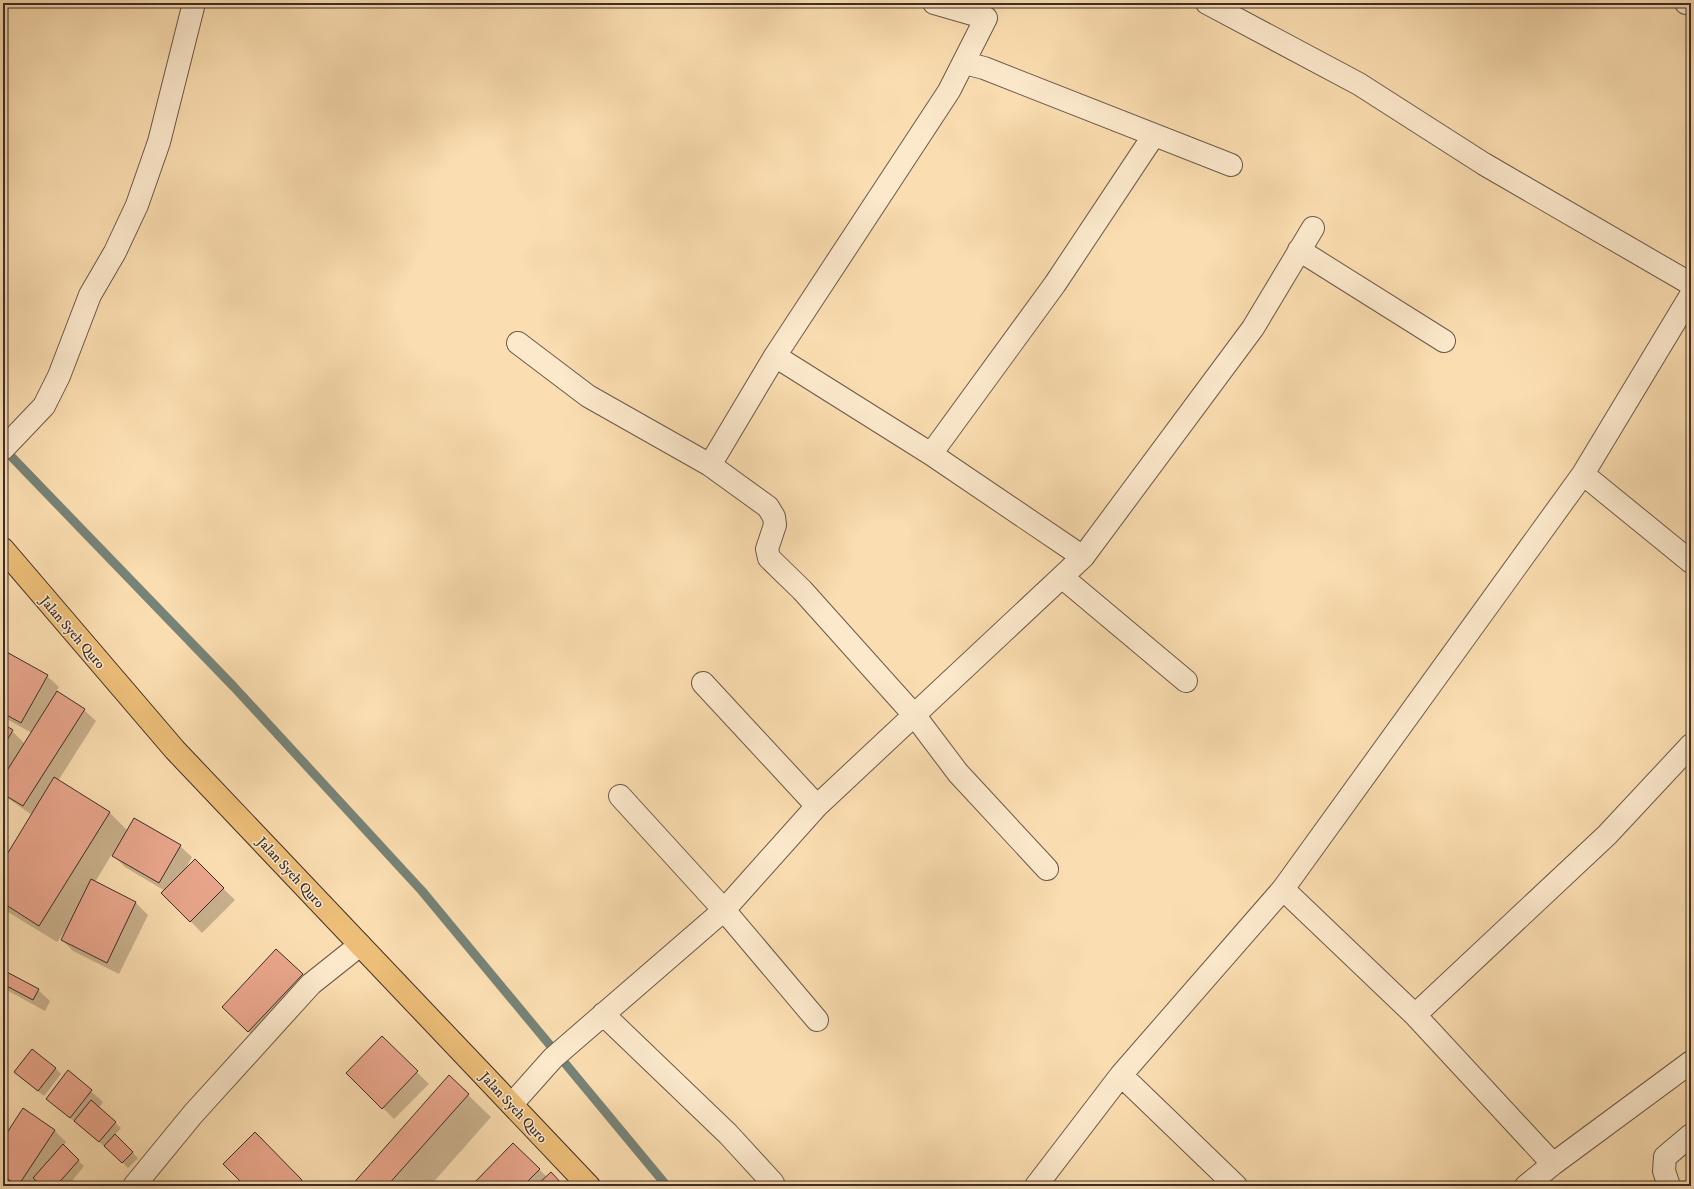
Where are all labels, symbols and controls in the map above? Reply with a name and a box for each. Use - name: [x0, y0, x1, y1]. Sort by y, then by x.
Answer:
- street label: Jalan Syeh Quro: [34, 591, 109, 673]
- street label: Jalan Syeh Quro: [251, 832, 328, 912]
- street label: Jalan Syeh Quro: [474, 1067, 551, 1147]

